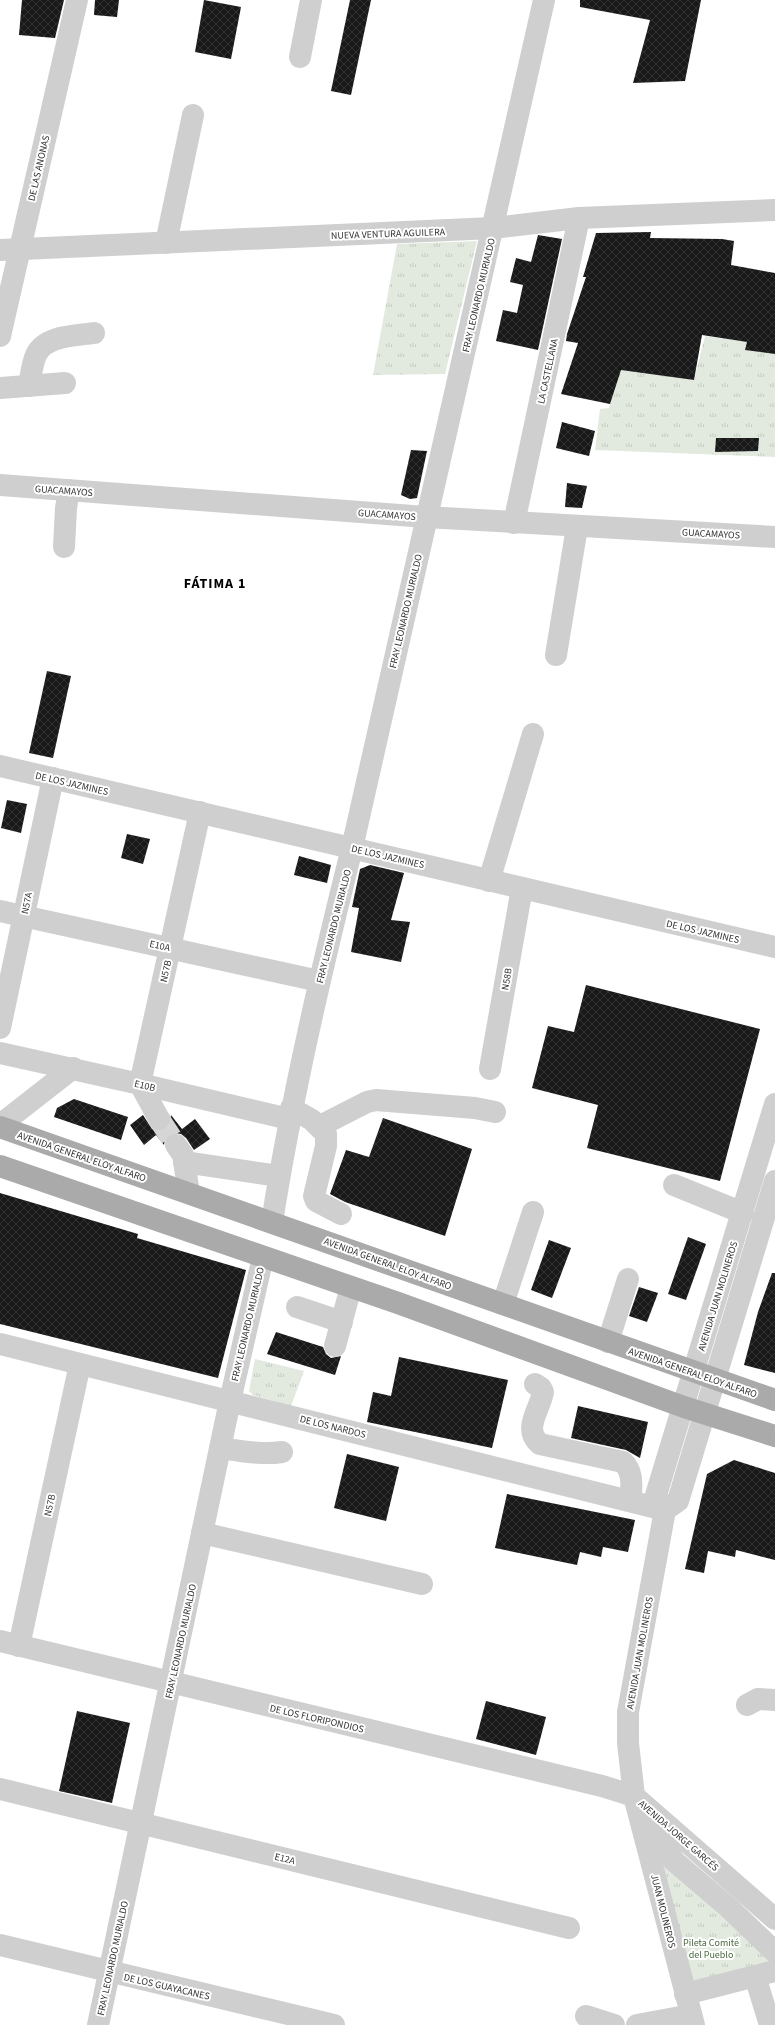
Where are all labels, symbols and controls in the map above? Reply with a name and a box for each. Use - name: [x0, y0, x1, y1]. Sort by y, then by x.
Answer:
- street label: DE LAS ANONAS: [25, 134, 53, 202]
- street label: NUEVA VENTURA AGUILERA: [331, 225, 446, 243]
- street label: FRAY LEONARDO MURIALDO: [459, 236, 499, 354]
- street label: LA CASTELLANA: [534, 337, 562, 405]
- street label: GUACAMAYOS: [34, 482, 93, 500]
- street label: GUACAMAYOS: [357, 506, 416, 524]
- street label: GUACAMAYOS: [682, 525, 740, 543]
- street label: FRAY LEONARDO MURIALDO: [386, 552, 426, 670]
- district label: FÁTIMA 1: [184, 574, 246, 594]
- street label: DE LOS JAZMINES: [34, 769, 110, 799]
- street label: DE LOS JAZMINES: [350, 842, 426, 872]
- street label: FRAY LEONARDO MURIALDO: [313, 867, 355, 985]
- street label: N57A: [18, 891, 36, 915]
- street label: DE LOS JAZMINES: [665, 917, 741, 947]
- street label: E10A: [148, 937, 172, 955]
- street label: N57B: [157, 959, 175, 984]
- street label: N58B: [498, 967, 516, 991]
- street label: E10B: [133, 1077, 157, 1095]
- street label: AVENIDA GENERAL ELOY ALFARO: [16, 1128, 148, 1186]
- street label: AVENIDA GENERAL ELOY ALFARO: [322, 1234, 454, 1294]
- street label: AVENIDA JUAN MOLINEROS: [695, 1240, 741, 1353]
- street label: FRAY LEONARDO MURIALDO: [228, 1265, 268, 1383]
- street label: AVENIDA GENERAL ELOY ALFARO: [627, 1344, 759, 1402]
- street label: DE LOS NARDOS: [298, 1412, 367, 1442]
- street label: N57B: [41, 1493, 59, 1518]
- street label: FRAY LEONARDO MURIALDO: [162, 1582, 200, 1700]
- street label: AVENIDA JUAN MOLINEROS: [623, 1596, 657, 1711]
- street label: DE LOS FLORIPONDIOS: [268, 1701, 365, 1737]
- street label: AVENIDA JORGE GARCÉS: [635, 1797, 722, 1875]
- street label: E12A: [273, 1850, 297, 1868]
- street label: JUAN MOLINEROS: [647, 1873, 679, 1950]
- street label: FRAY LEONARDO MURIALDO: [94, 1899, 132, 2017]
- park label: Pileta Comité del Pueblo: [683, 1936, 739, 1962]
- street label: DE LOS GUAYACANES: [122, 1970, 211, 2004]

